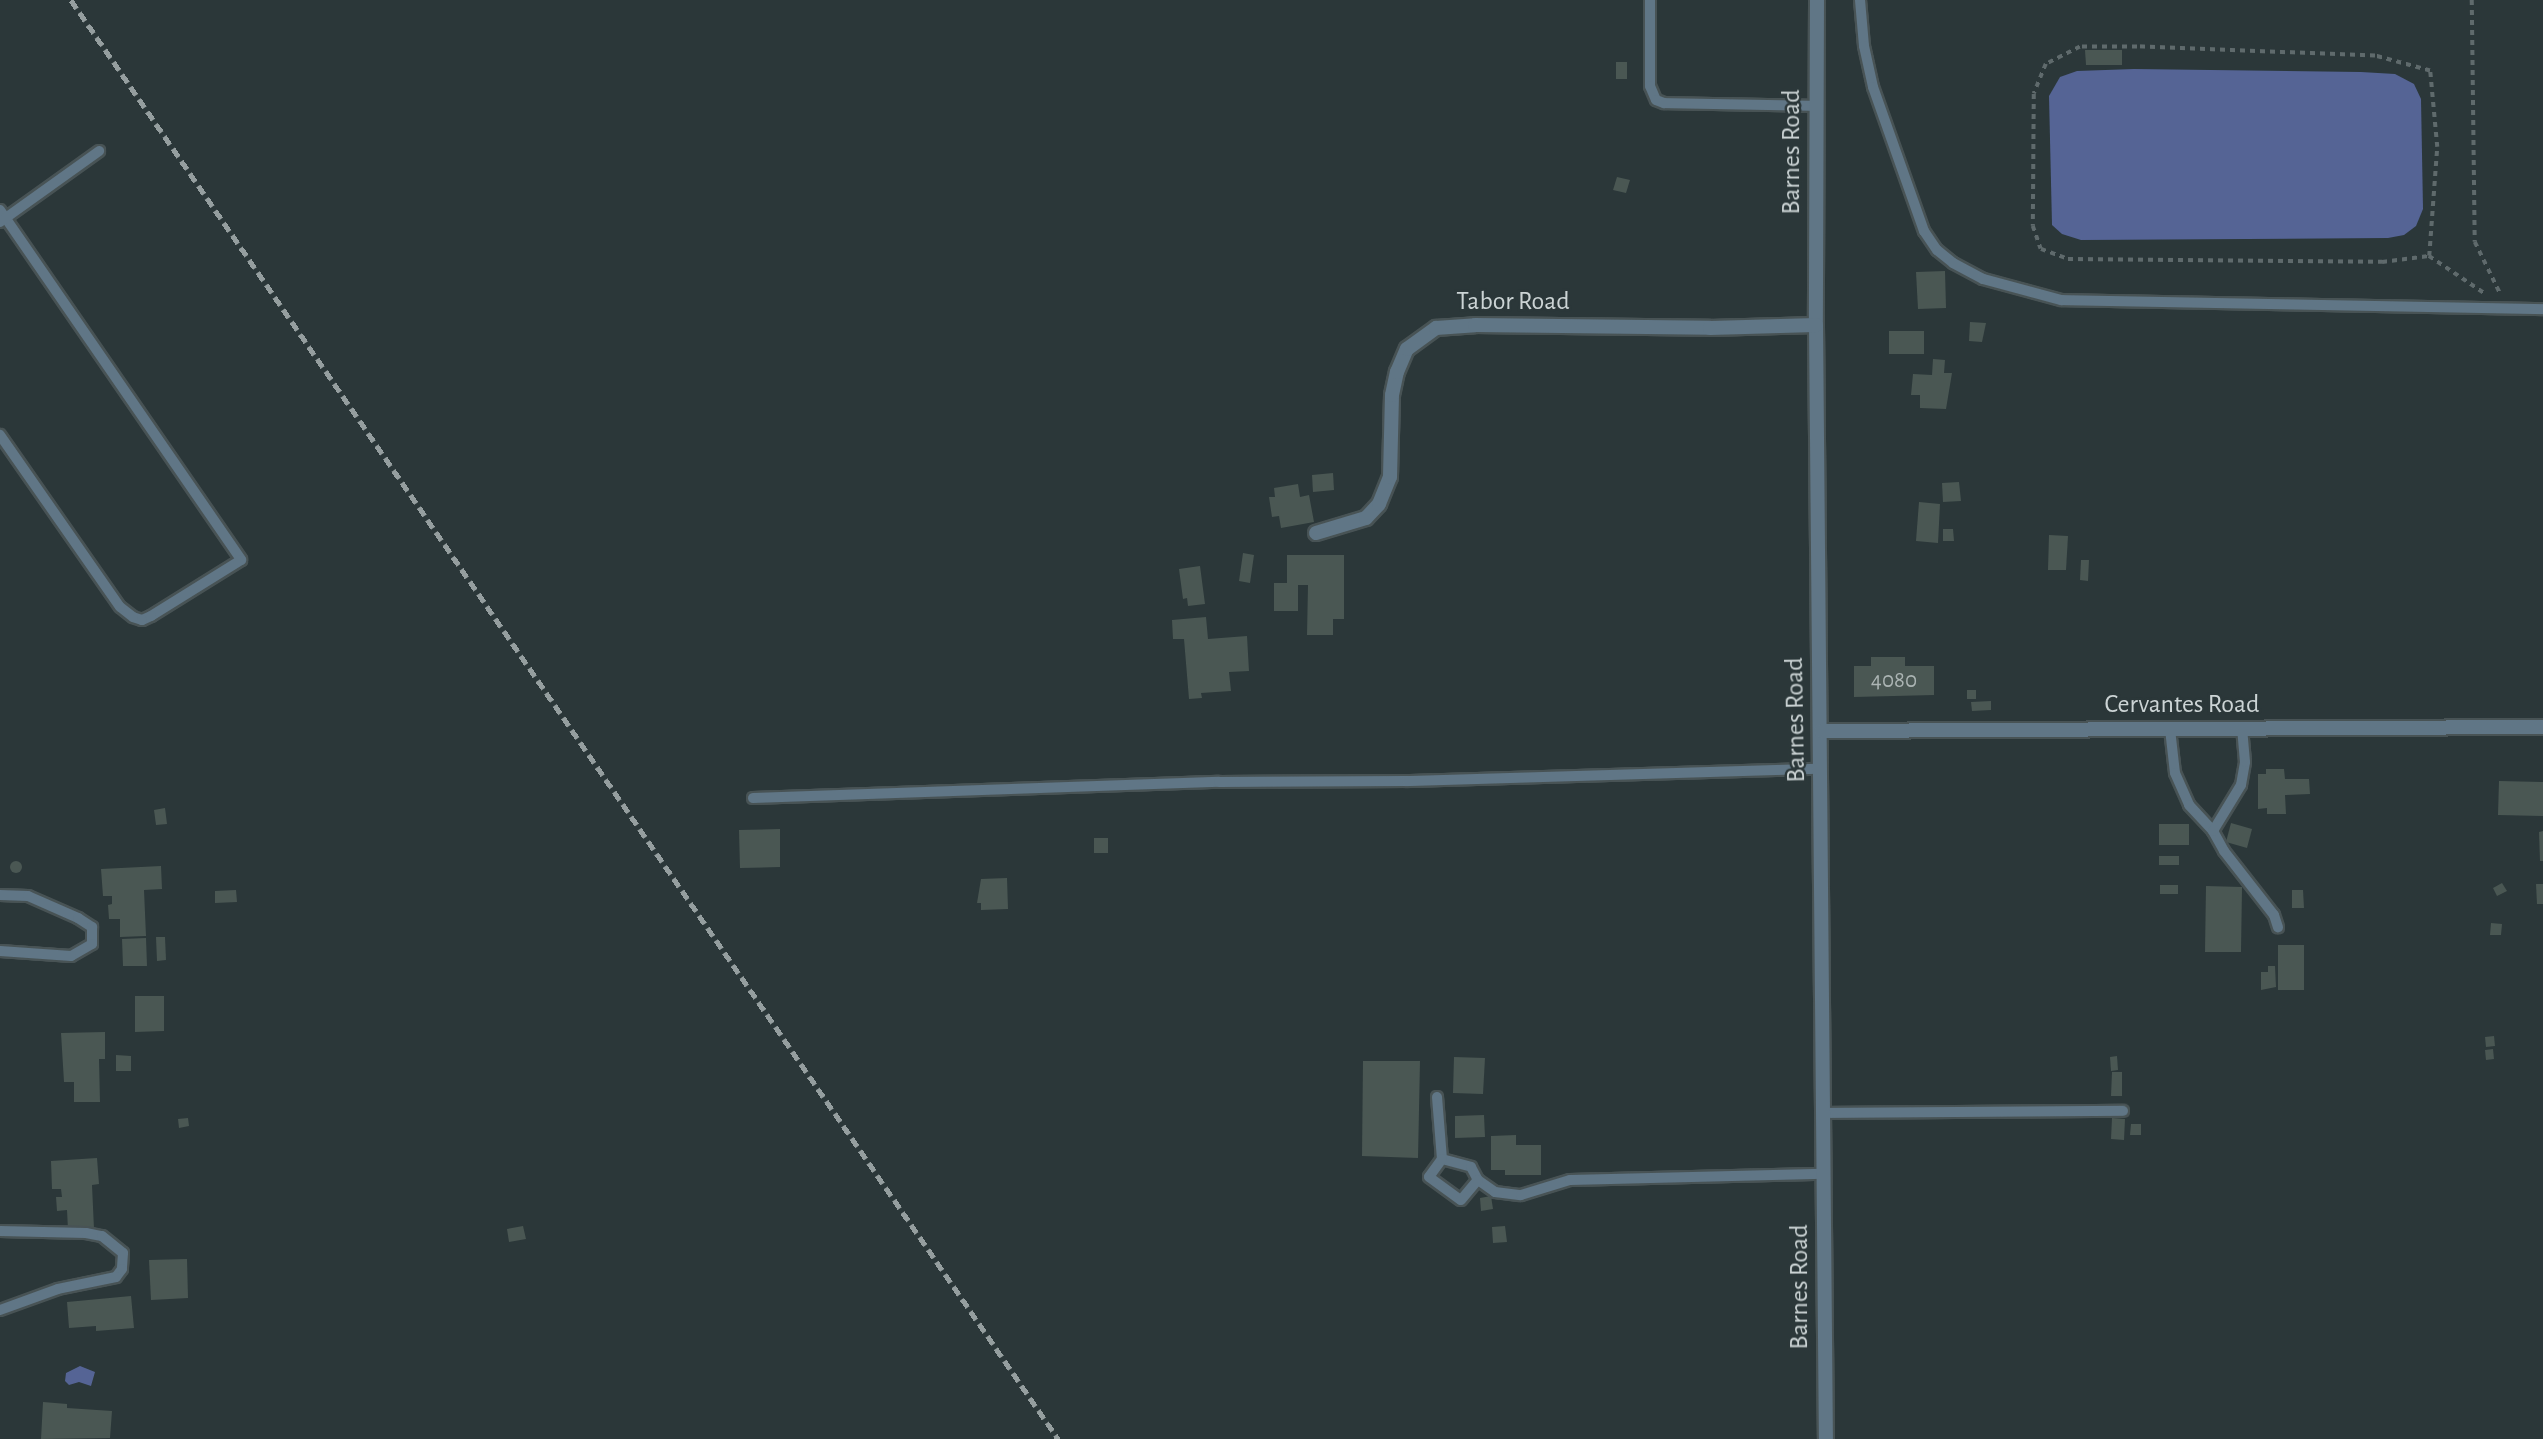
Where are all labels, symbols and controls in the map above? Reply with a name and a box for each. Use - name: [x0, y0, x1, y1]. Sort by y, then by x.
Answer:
- street label: Barnes Road: [1776, 89, 1808, 215]
- street label: Tabor Road: [1456, 286, 1570, 318]
- street label: Barnes Road: [1779, 657, 1813, 783]
- house number: 4080: [1871, 667, 1917, 695]
- street label: Cervantes Road: [2105, 689, 2259, 721]
- street label: Barnes Road: [1784, 1224, 1816, 1350]

